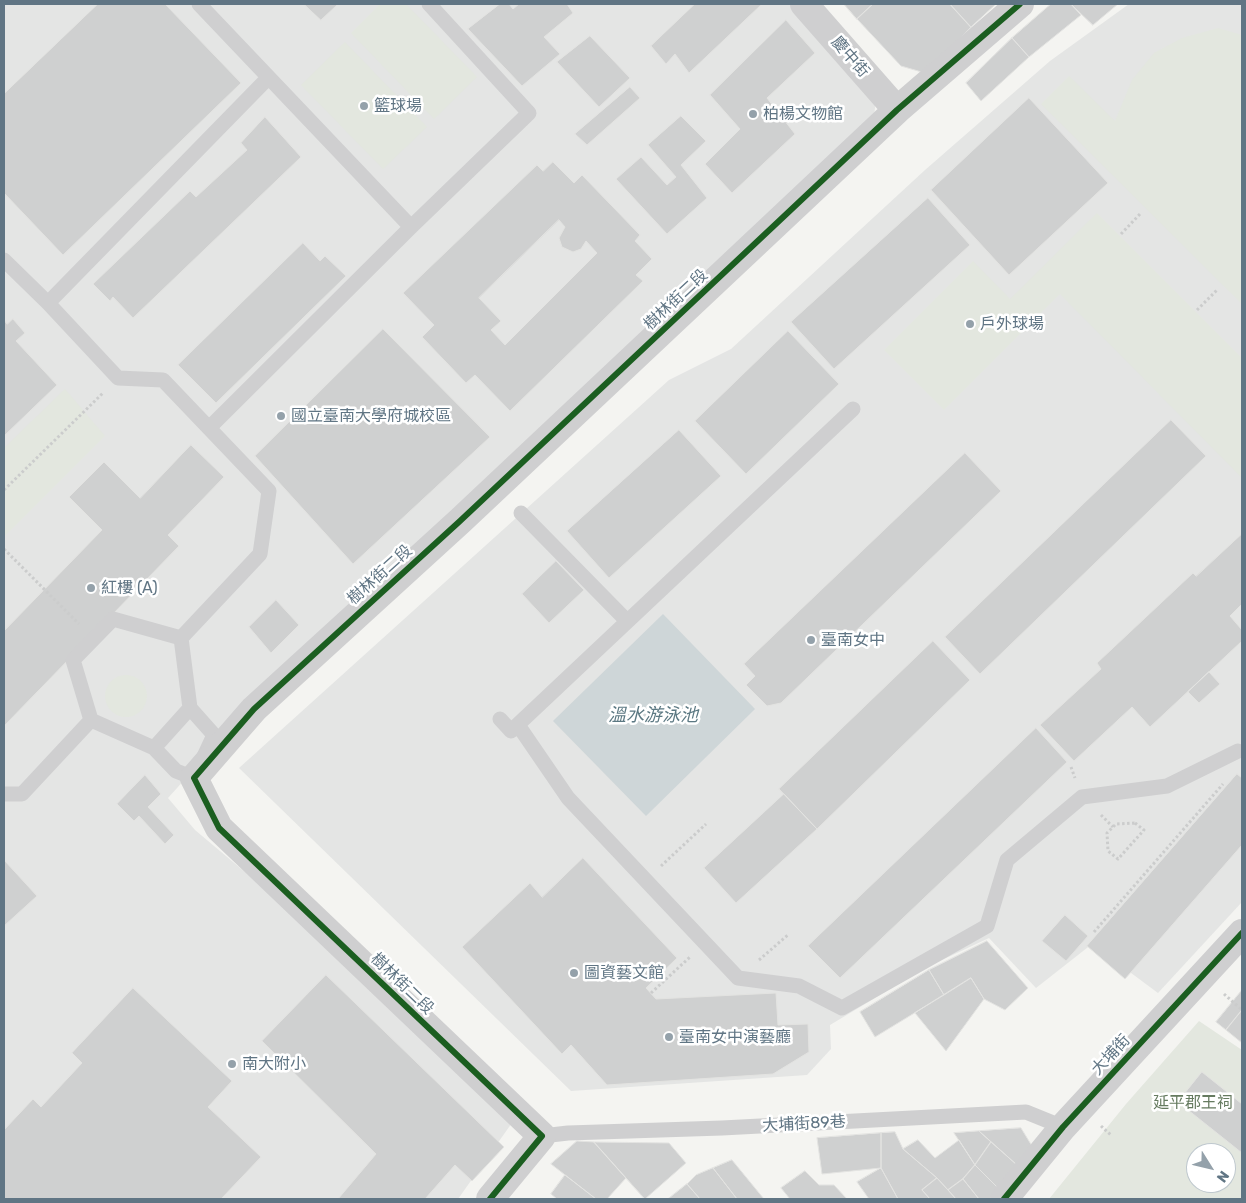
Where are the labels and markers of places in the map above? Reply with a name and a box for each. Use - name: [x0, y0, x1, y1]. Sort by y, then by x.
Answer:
- place label: 籃球場: [374, 96, 422, 116]
- marker: 籃球場: [358, 100, 370, 112]
- place label: 柏楊文物館: [763, 104, 843, 124]
- marker: 柏楊文物館: [747, 108, 759, 120]
- place label: 戶外球場: [980, 314, 1044, 334]
- marker: 戶外球場: [964, 318, 976, 330]
- place label: 國立臺南大學府城校區: [291, 406, 451, 426]
- marker: 國立臺南大學府城校區: [275, 410, 287, 422]
- place label: 紅樓 (A): [101, 578, 158, 598]
- marker: 紅樓 (A): [85, 582, 97, 594]
- place label: 臺南女中: [821, 630, 885, 650]
- marker: 臺南女中: [805, 634, 817, 646]
- place label: 圖資藝文館: [584, 963, 664, 983]
- marker: 圖資藝文館: [568, 967, 580, 979]
- place label: 臺南女中演藝廳: [679, 1027, 791, 1047]
- marker: 臺南女中演藝廳: [663, 1031, 675, 1043]
- place label: 南大附小: [242, 1054, 306, 1074]
- marker: 南大附小: [226, 1058, 238, 1070]

